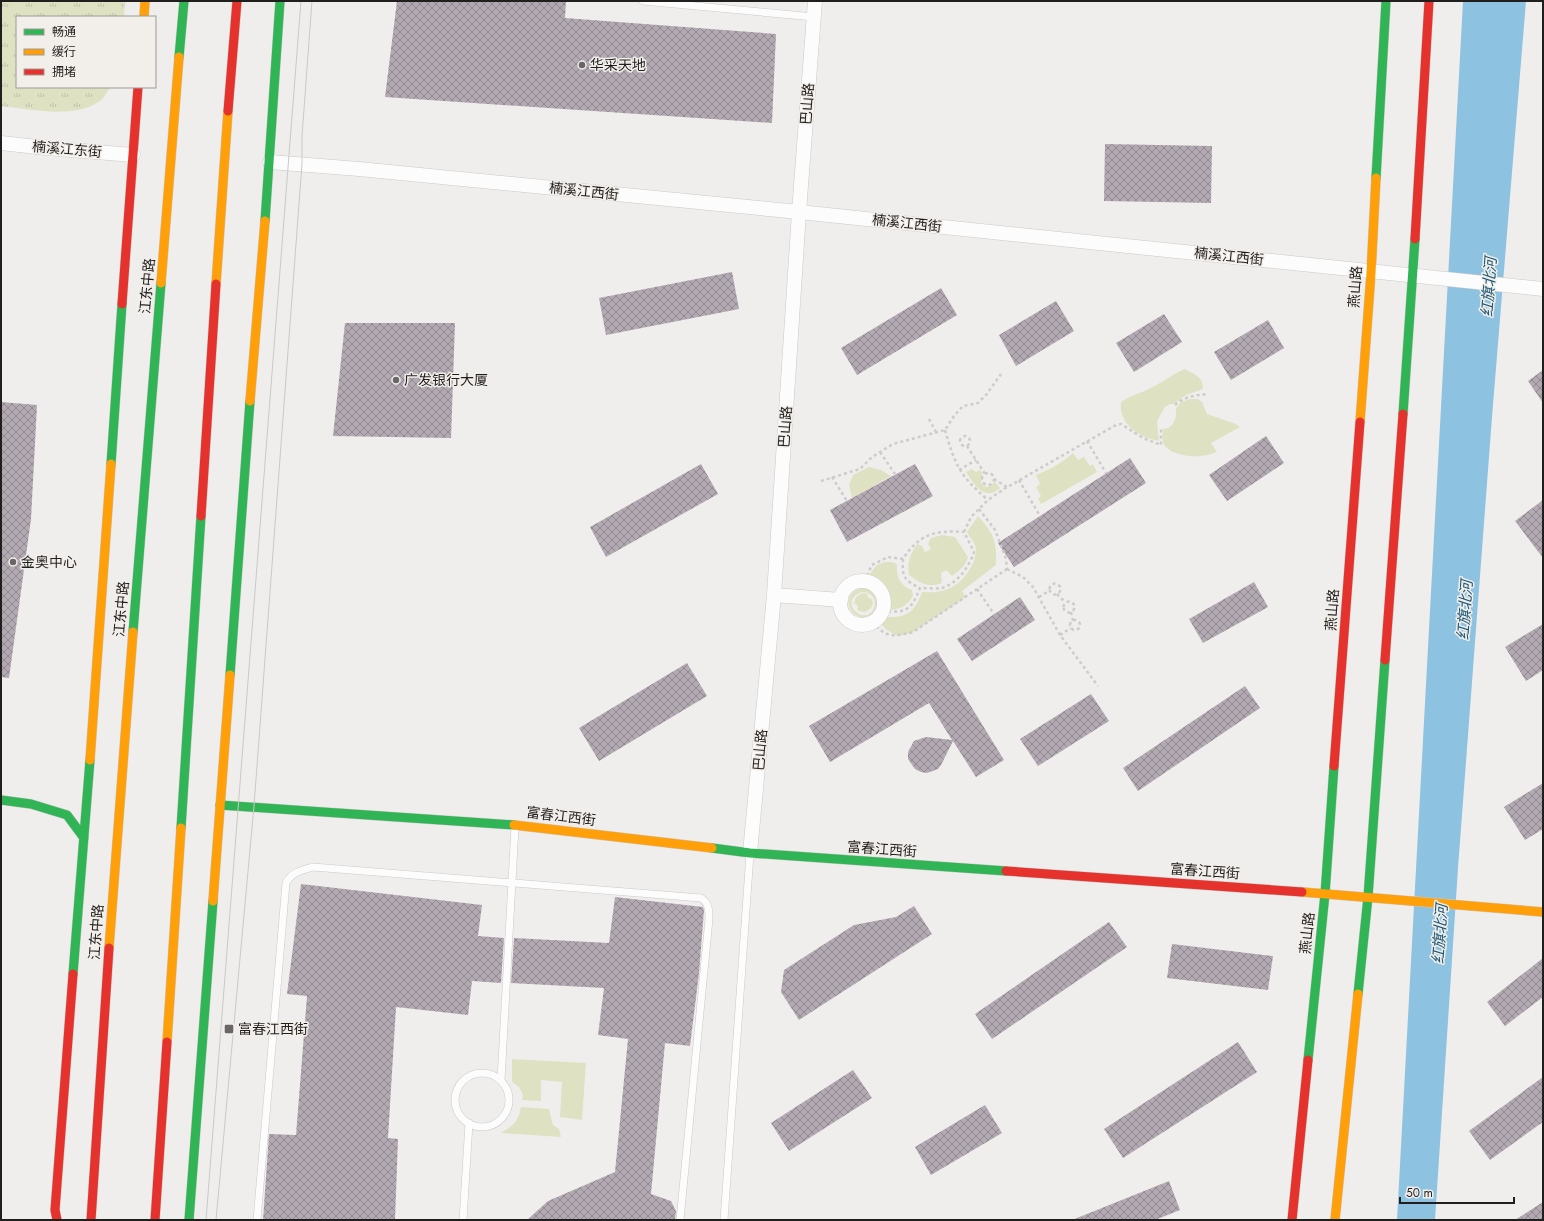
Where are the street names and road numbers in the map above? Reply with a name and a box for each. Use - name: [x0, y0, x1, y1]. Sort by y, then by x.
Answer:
- street label: 巴山路: [796, 82, 818, 126]
- street label: 楠溪江东街: [31, 136, 103, 162]
- street label: 楠溪江西街: [548, 177, 620, 205]
- street label: 楠溪江西街: [871, 209, 943, 237]
- street label: 楠溪江西街: [1193, 242, 1265, 270]
- street label: 江东中路: [135, 257, 159, 315]
- street label: 燕山路: [1344, 265, 1366, 309]
- street label: 巴山路: [774, 405, 796, 449]
- street label: 江东中路: [109, 580, 133, 638]
- street label: 燕山路: [1321, 588, 1343, 632]
- street label: 巴山路: [748, 728, 772, 772]
- street label: 富春江西街: [525, 802, 597, 830]
- street label: 富春江西街: [846, 837, 918, 861]
- street label: 富春江西街: [1169, 859, 1241, 883]
- street label: 江东中路: [84, 903, 108, 961]
- street label: 燕山路: [1295, 911, 1319, 955]

